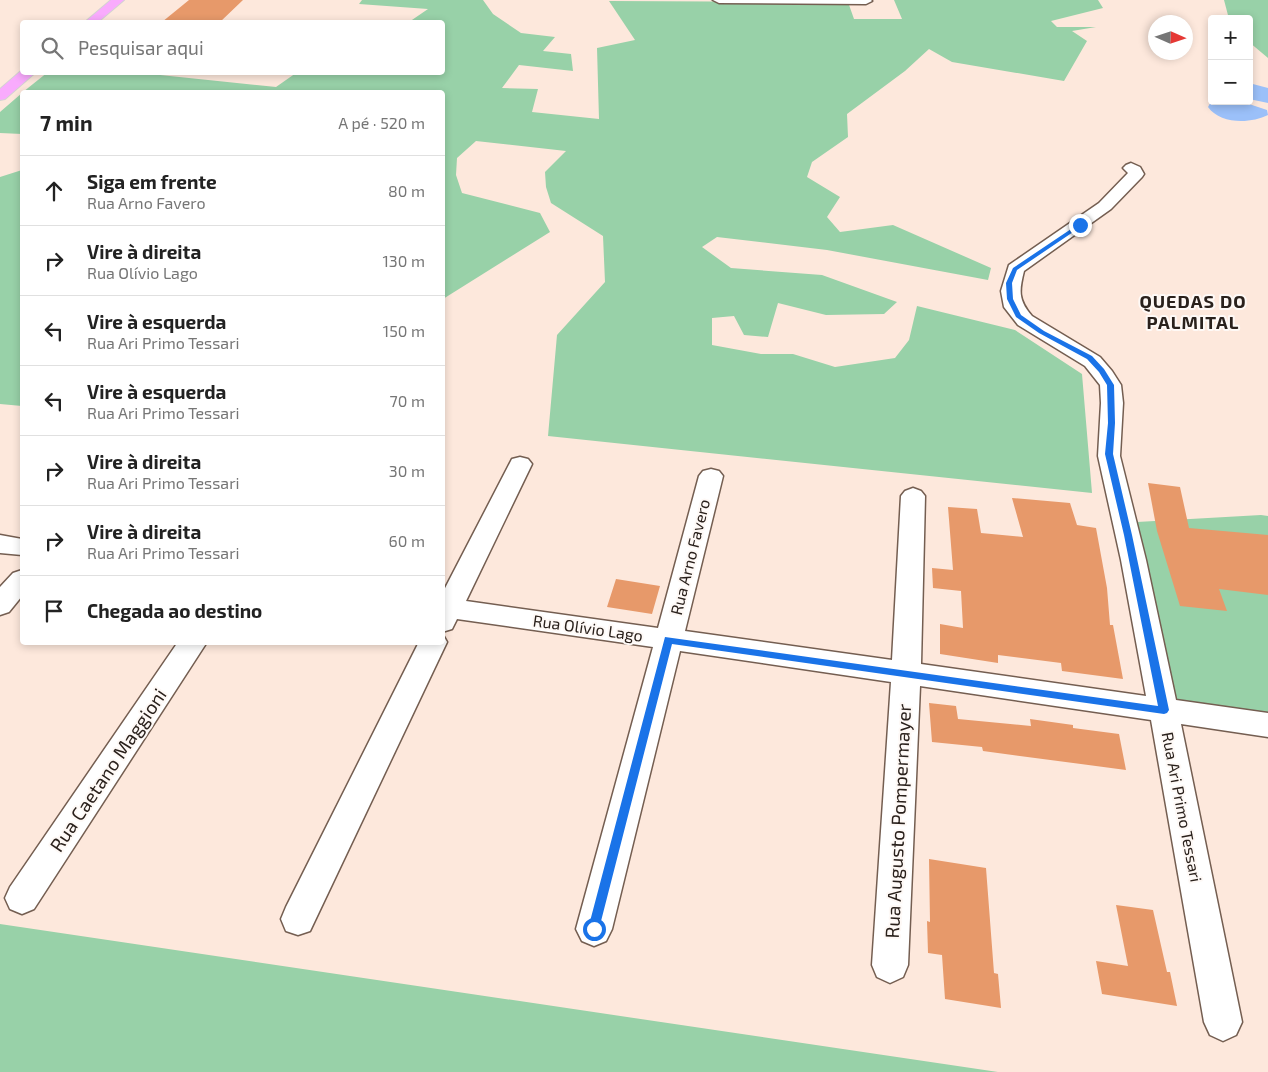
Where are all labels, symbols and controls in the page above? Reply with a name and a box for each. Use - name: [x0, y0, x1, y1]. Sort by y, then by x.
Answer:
- north arrow: [1148, 15, 1193, 60]
- map controls: [1208, 15, 1253, 105]
- button: +: [1208, 15, 1253, 60]
- search box: [20, 20, 445, 75]
- icon: search: [38, 34, 66, 62]
- text: Pesquisar aqui: [78, 36, 204, 59]
- button: −: [1208, 60, 1253, 105]
- text: 7 min: [40, 110, 93, 135]
- text: A pé · 520 m: [338, 113, 425, 132]
- text: Siga em frente: [87, 170, 217, 193]
- icon: ahead: [40, 177, 68, 205]
- text: 80 m: [388, 181, 425, 200]
- text: Rua Arno Favero: [87, 193, 206, 212]
- route end: [1069, 214, 1092, 237]
- text: Vire à direita: [87, 240, 201, 263]
- icon: right: [40, 247, 68, 275]
- text: 130 m: [383, 251, 425, 270]
- text: Rua Olívio Lago: [87, 263, 198, 282]
- district label: QUEDAS DO PALMITAL: [1139, 290, 1247, 333]
- text: Vire à esquerda: [87, 310, 226, 333]
- icon: left: [40, 317, 68, 345]
- text: 150 m: [383, 321, 425, 340]
- text: Rua Ari Primo Tessari: [87, 333, 240, 352]
- text: Vire à esquerda: [87, 380, 226, 403]
- icon: left: [40, 387, 68, 415]
- text: 70 m: [390, 391, 425, 410]
- text: Rua Ari Primo Tessari: [87, 403, 240, 422]
- text: Vire à direita: [87, 450, 201, 473]
- icon: right: [40, 457, 68, 485]
- text: 30 m: [389, 461, 425, 480]
- text: Rua Ari Primo Tessari: [87, 473, 240, 492]
- street label: Rua Arno Favero: [666, 497, 713, 617]
- text: Vire à direita: [87, 520, 201, 543]
- icon: right: [40, 527, 68, 555]
- text: 60 m: [389, 531, 425, 550]
- text: Rua Ari Primo Tessari: [87, 543, 240, 562]
- icon: arrive: [40, 597, 68, 625]
- text: Chegada ao destino: [87, 599, 262, 622]
- street label: Rua Olívio Lago: [532, 610, 644, 645]
- street label: Rua Caetano Maggioni: [44, 684, 171, 856]
- street label: Rua Augusto Pompermayer: [880, 703, 915, 939]
- street label: Rua Ari Primo Tessari: [1159, 730, 1206, 884]
- route start: [583, 918, 606, 941]

